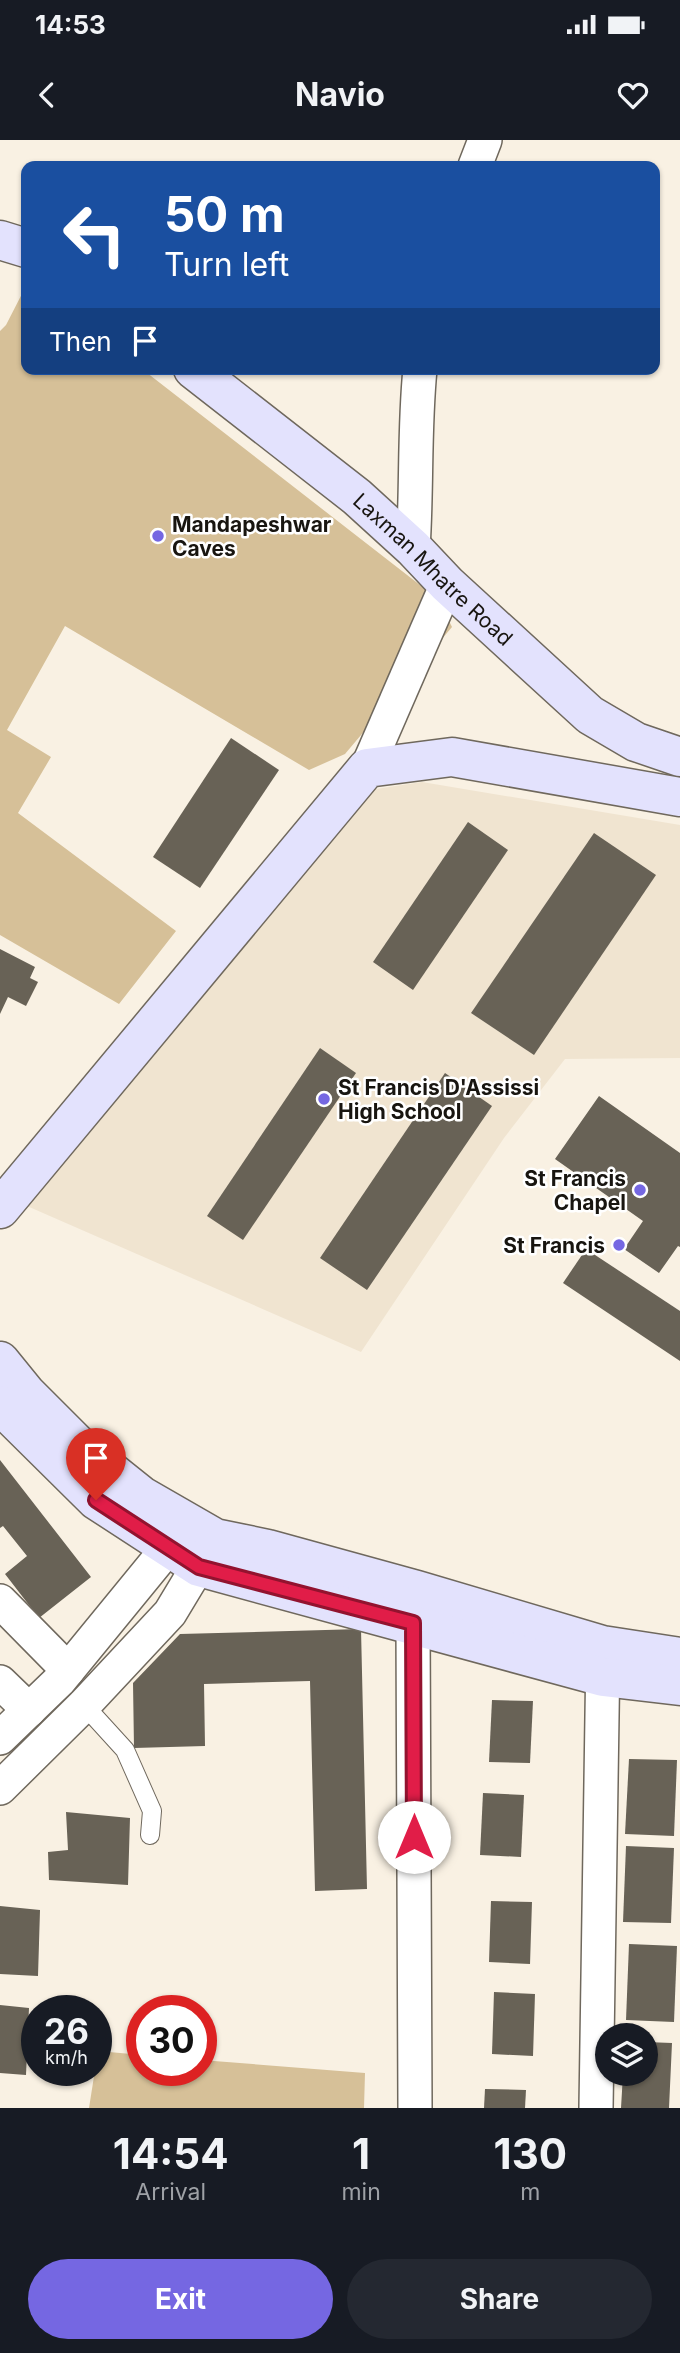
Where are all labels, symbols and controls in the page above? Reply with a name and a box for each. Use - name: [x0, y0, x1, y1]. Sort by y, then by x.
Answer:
- text: 14:53: [35, 9, 106, 40]
- text: Navio: [295, 75, 385, 114]
- icon: back: [28, 76, 66, 114]
- icon: heart: [614, 76, 652, 114]
- text: 50 m: [164, 185, 285, 244]
- icon: left: [49, 189, 140, 280]
- text: Turn left: [164, 245, 289, 284]
- icon: arrive: [126, 322, 164, 360]
- text: Then: [49, 326, 112, 357]
- street label: Laxman Mhatre Road: [349, 488, 518, 650]
- place label: Mandapeshwar Caves: [172, 512, 332, 561]
- marker: Mandapeshwar Caves: [150, 528, 166, 544]
- place label: St Francis D'Assissi High School: [338, 1075, 539, 1124]
- marker: St Francis D'Assissi High School: [316, 1091, 332, 1107]
- place label: St Francis Chapel: [524, 1166, 626, 1215]
- marker: St Francis Chapel: [632, 1182, 648, 1198]
- place label: St Francis: [503, 1233, 605, 1258]
- marker: St Francis: [611, 1237, 627, 1253]
- pin: [66, 1428, 126, 1500]
- icon: arrive: [77, 1439, 115, 1477]
- position arrow: [377, 1800, 451, 1874]
- speed limit sign: 30: [126, 1995, 217, 2086]
- text: 26: [44, 2010, 89, 2052]
- map controls: [595, 2023, 658, 2086]
- button: layers: [595, 2023, 658, 2086]
- text: km/h: [45, 2047, 88, 2068]
- text: 14:54: [113, 2128, 229, 2179]
- text: 1: [352, 2128, 370, 2179]
- text: 130: [494, 2128, 567, 2179]
- text: Arrival: [135, 2178, 206, 2206]
- text: min: [341, 2178, 381, 2206]
- text: m: [520, 2178, 540, 2206]
- button: Exit: [28, 2259, 333, 2339]
- button: Share: [347, 2259, 652, 2339]

